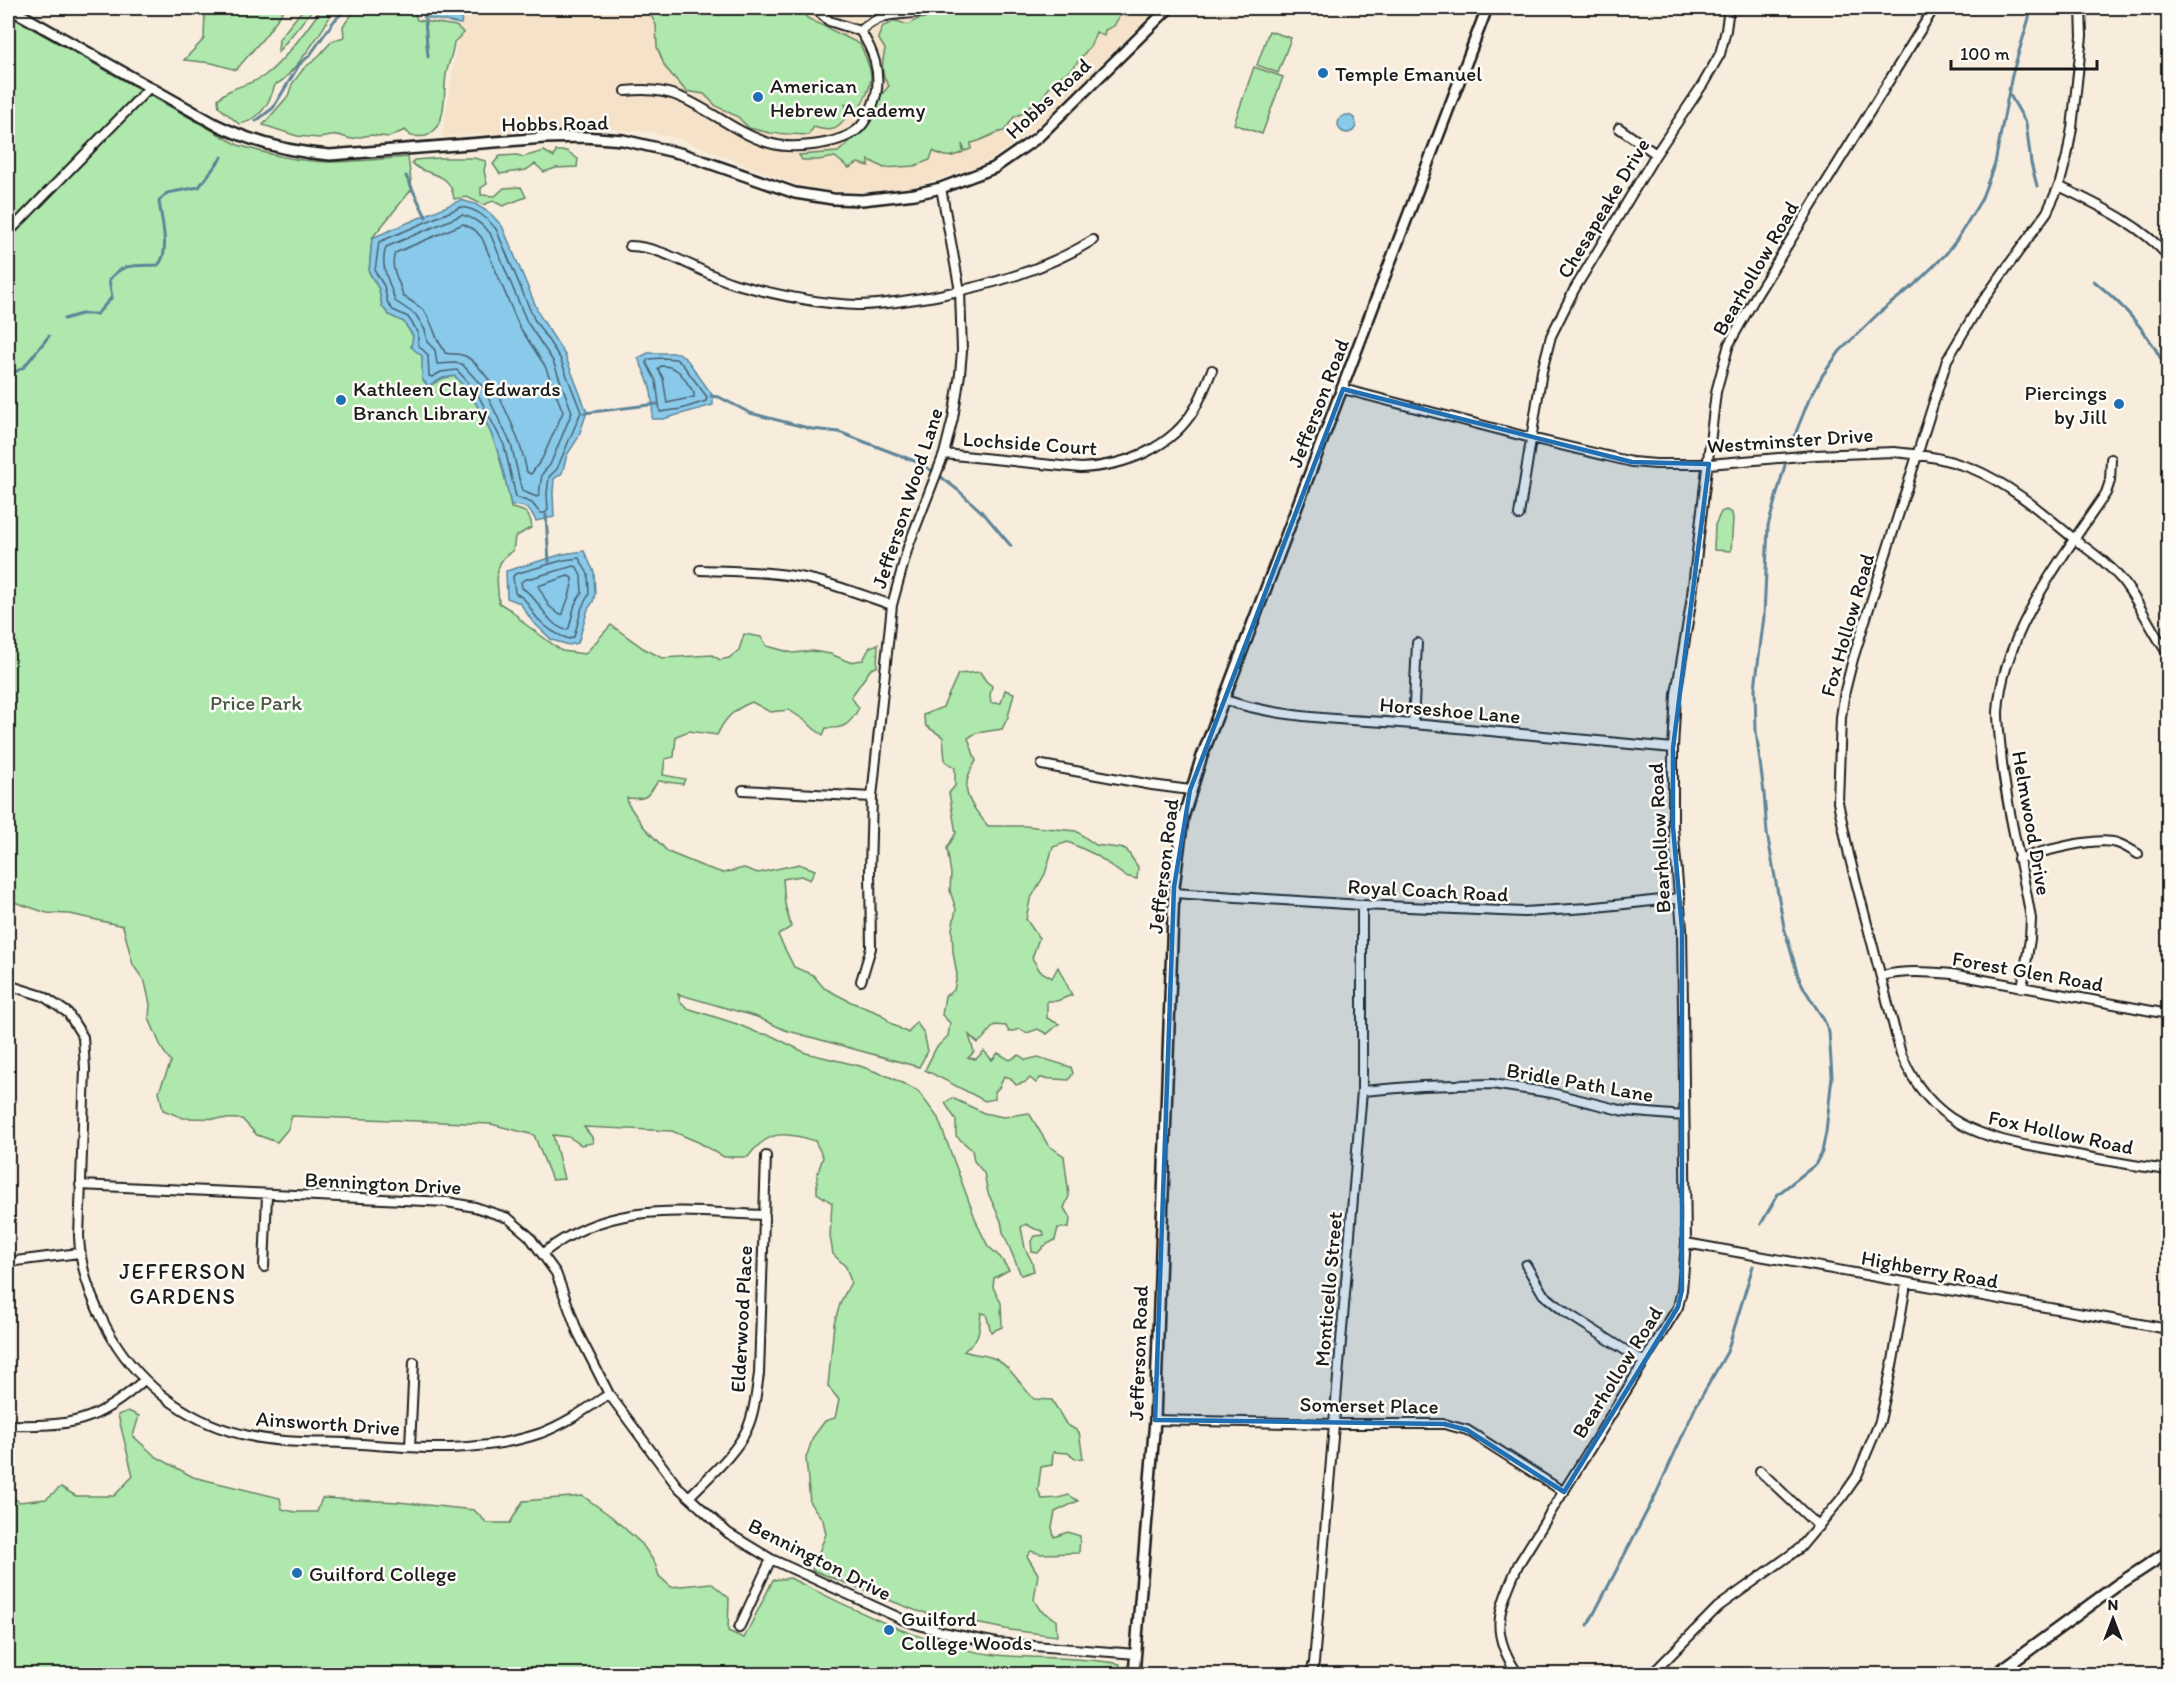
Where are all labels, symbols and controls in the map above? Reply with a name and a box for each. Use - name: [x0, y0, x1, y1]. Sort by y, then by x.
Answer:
- scale bar: [1951, 33, 2096, 71]
- text: 100 m: [1960, 43, 2010, 65]
- street label: Hobbs Road: [1000, 52, 1096, 144]
- place label: Temple Emanuel: [1335, 61, 1482, 86]
- marker: Temple Emanuel: [1316, 66, 1330, 80]
- place label: American Hebrew Academy: [770, 73, 926, 122]
- marker: American Hebrew Academy: [751, 90, 765, 104]
- street label: Hobbs Road: [501, 110, 609, 136]
- street label: Chesapeake Drive: [1551, 133, 1655, 283]
- street label: Bearhollow Road: [1706, 196, 1804, 340]
- street label: Jefferson Road: [1282, 335, 1354, 471]
- place label: Kathleen Clay Edwards Branch Library: [353, 376, 561, 425]
- place label: Piercings by Jill: [2024, 380, 2107, 429]
- marker: Kathleen Clay Edwards Branch Library: [334, 393, 348, 407]
- marker: Piercings by Jill: [2112, 397, 2126, 411]
- street label: Jefferson Wood Lane: [866, 405, 948, 591]
- street label: Westminster Drive: [1706, 422, 1874, 458]
- street label: Lochside Court: [962, 426, 1098, 460]
- street label: Fox Hollow Road: [1815, 551, 1879, 699]
- park label: Price Park: [210, 690, 302, 715]
- street label: Horseshoe Lane: [1378, 691, 1522, 729]
- street label: Helmwood Drive: [2007, 749, 2057, 897]
- street label: Bearhollow Road: [1643, 761, 1675, 914]
- street label: Jefferson Road: [1142, 797, 1184, 935]
- street label: Royal Coach Road: [1347, 873, 1509, 907]
- street label: Forest Glen Road: [1950, 945, 2106, 997]
- street label: Bridle Path Lane: [1505, 1057, 1655, 1107]
- street label: Fox Hollow Road: [1986, 1104, 2136, 1160]
- street label: Bennington Drive: [304, 1166, 462, 1200]
- street label: Monticello Street: [1309, 1210, 1347, 1368]
- street label: Elderwood Place: [725, 1245, 757, 1393]
- street label: Highberry Road: [1859, 1245, 2001, 1293]
- district label: JEFFERSON GARDENS: [119, 1258, 247, 1310]
- street label: Jefferson Road: [1123, 1284, 1153, 1421]
- street label: Bearhollow Road: [1566, 1301, 1668, 1443]
- street label: Somerset Place: [1299, 1391, 1439, 1419]
- street label: Ainsworth Drive: [255, 1405, 401, 1441]
- street label: Bennington Drive: [744, 1512, 896, 1606]
- place label: Guilford College: [309, 1561, 457, 1586]
- marker: Guilford College: [290, 1566, 304, 1580]
- north arrow: [2083, 1589, 2143, 1649]
- text: N: [2108, 1595, 2118, 1614]
- place label: Guilford College Woods: [901, 1606, 1032, 1655]
- marker: Guilford College Woods: [882, 1623, 896, 1637]

